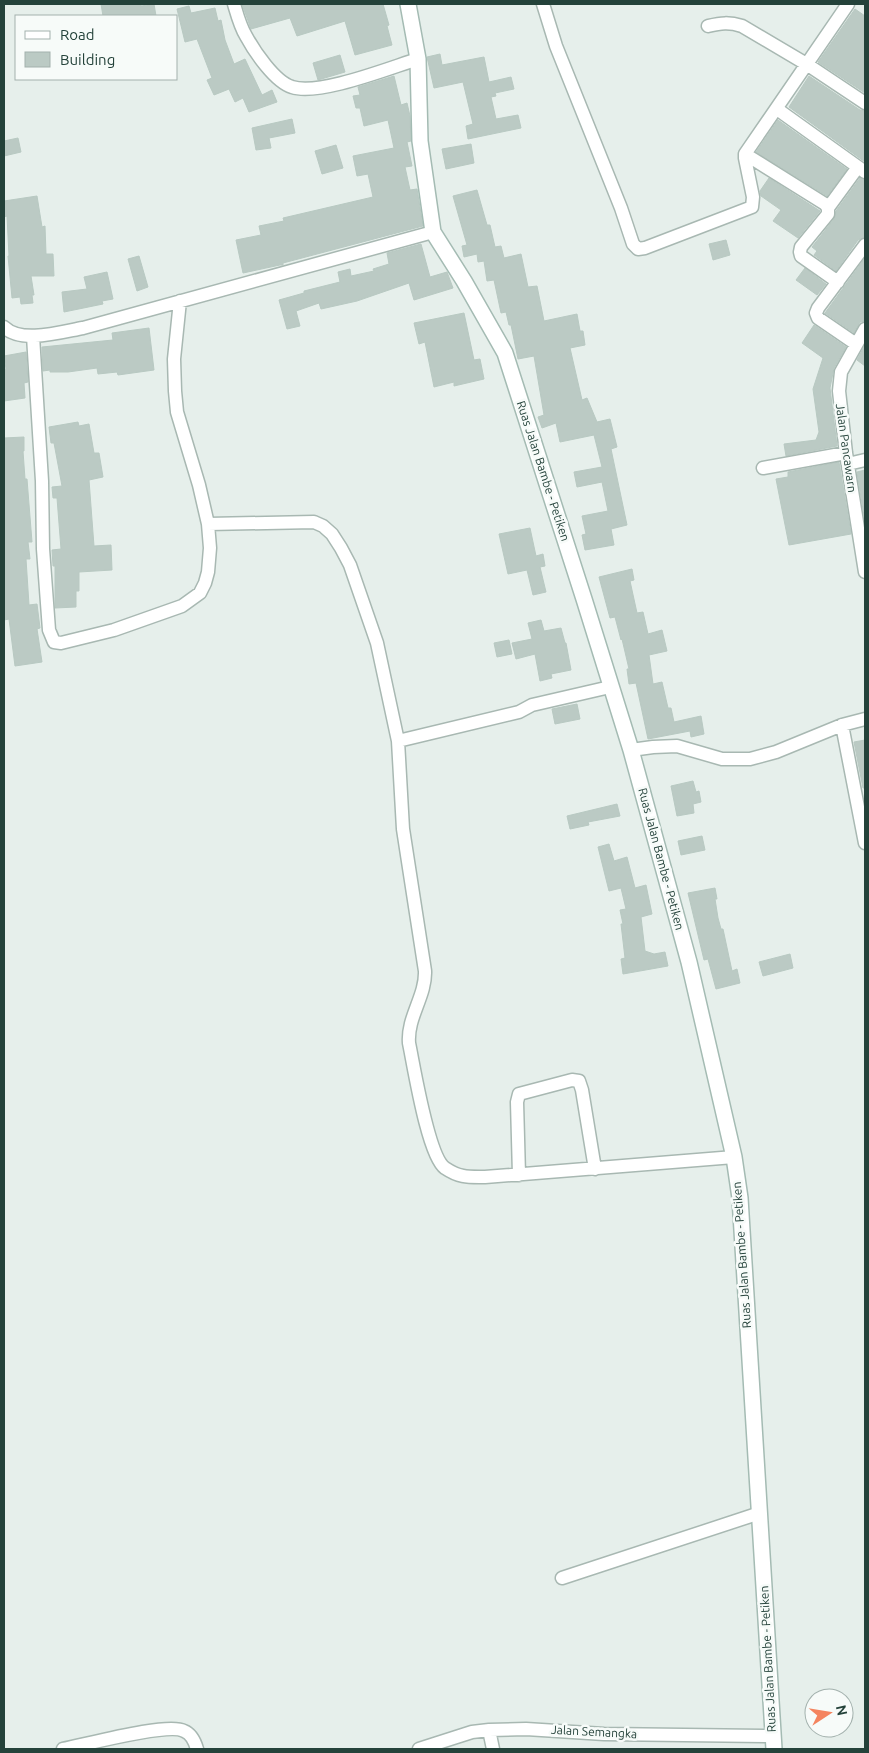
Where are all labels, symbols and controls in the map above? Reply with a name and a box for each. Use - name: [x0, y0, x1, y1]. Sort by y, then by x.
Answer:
- legend: [15, 15, 178, 80]
- text: Road: [60, 26, 95, 43]
- text: Building: [60, 51, 115, 68]
- street label: Ruas Jalan Bambe - Petiken: [515, 399, 572, 543]
- street label: Jalan Pancawarn: [834, 403, 859, 493]
- street label: Ruas Jalan Bambe - Petiken: [636, 786, 687, 931]
- street label: Ruas Jalan Bambe - Petiken: [730, 1181, 753, 1329]
- street label: Ruas Jalan Bambe - Petiken: [757, 1585, 778, 1733]
- north arrow: [804, 1688, 854, 1738]
- text: N: [833, 1704, 851, 1717]
- street label: Jalan Semangka: [551, 1723, 638, 1740]

